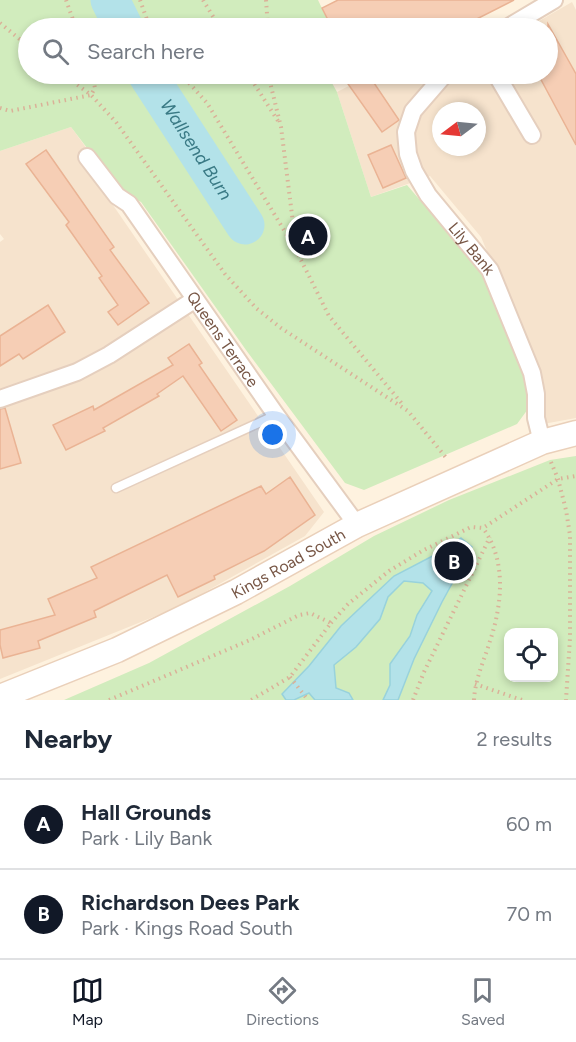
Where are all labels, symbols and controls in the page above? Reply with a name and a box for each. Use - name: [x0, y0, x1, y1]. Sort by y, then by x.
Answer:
- search box: [18, 18, 558, 84]
- icon: search: [39, 35, 72, 68]
- text: Search here: [87, 38, 205, 65]
- water label: Wallsend Burn: [155, 95, 237, 204]
- north arrow: [432, 102, 486, 156]
- pin: A: [288, 214, 328, 258]
- street label: Lily Bank: [445, 218, 499, 279]
- street label: Queens Terrace: [183, 287, 263, 391]
- your location: [258, 420, 287, 449]
- street label: Kings Road South: [228, 524, 348, 602]
- pin: B: [434, 538, 474, 584]
- map controls: [504, 628, 558, 682]
- button: locate: [504, 628, 558, 682]
- text: Nearby: [24, 723, 112, 755]
- text: 2 results: [476, 727, 552, 751]
- text: Hall Grounds: [81, 799, 211, 826]
- text: A: [36, 812, 51, 836]
- text: 60 m: [506, 812, 552, 836]
- text: Park · Lily Bank: [81, 826, 212, 850]
- text: Richardson Dees Park: [81, 889, 300, 916]
- text: B: [37, 902, 50, 926]
- text: 70 m: [506, 902, 552, 926]
- text: Park · Kings Road South: [81, 916, 293, 940]
- tab: Map: [71, 974, 104, 1029]
- tab: Directions: [246, 974, 319, 1029]
- tab: Saved: [461, 974, 505, 1029]

